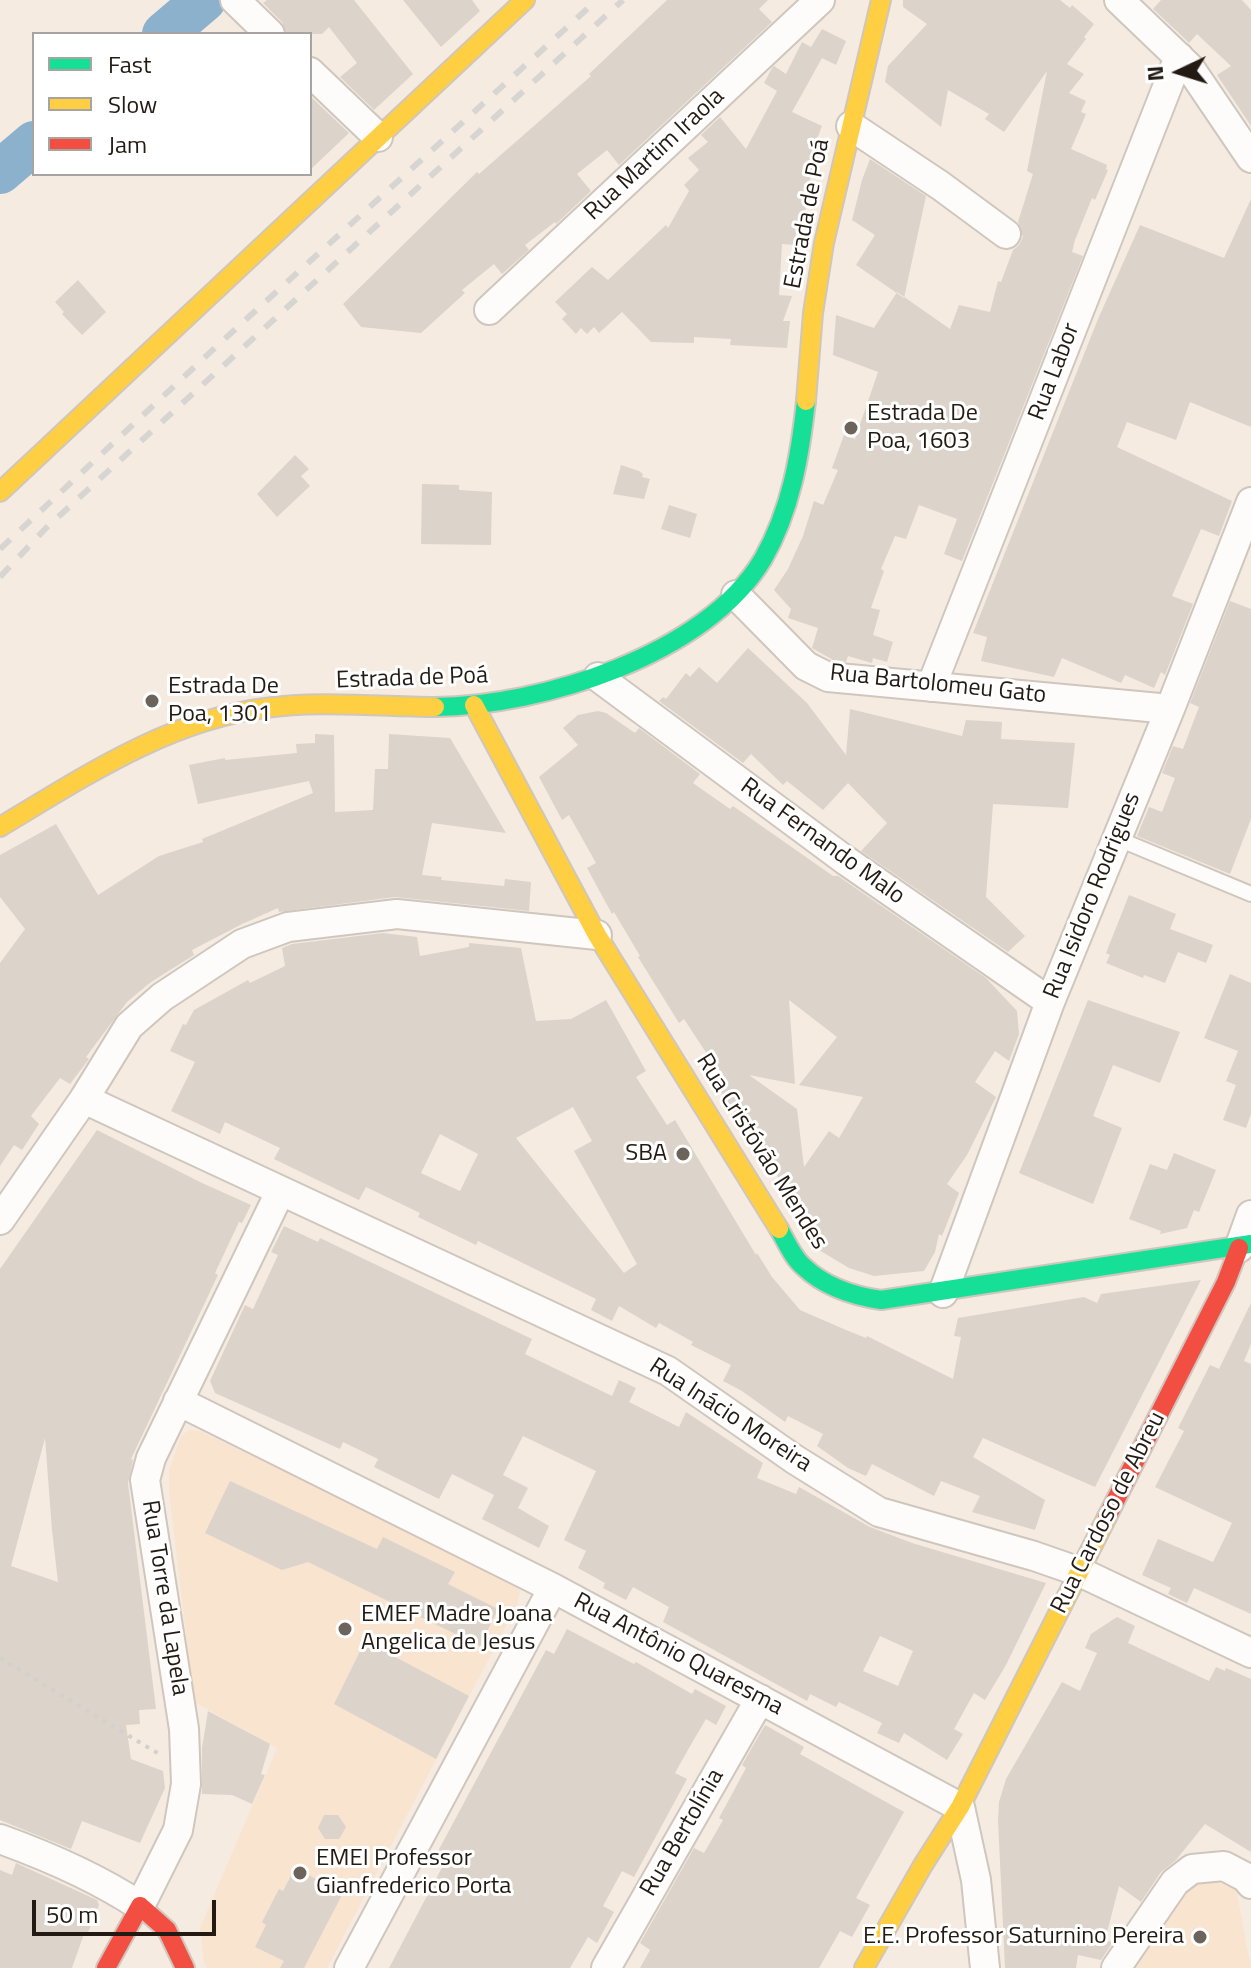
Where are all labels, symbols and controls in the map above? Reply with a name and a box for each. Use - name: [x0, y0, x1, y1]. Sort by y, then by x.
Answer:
- legend: [32, 32, 312, 176]
- north arrow: [1139, 32, 1219, 112]
- text: Fast: [108, 46, 151, 82]
- text: N: [1138, 65, 1173, 82]
- street label: Rua Martim Iraola: [579, 83, 731, 227]
- text: Slow: [108, 86, 157, 122]
- text: Jam: [108, 126, 147, 162]
- street label: Estrada de Poá: [779, 137, 837, 291]
- street label: Rua Labor: [1023, 319, 1087, 425]
- place label: Estrada De Poa, 1603: [867, 400, 978, 456]
- marker: Estrada De Poa, 1603: [842, 419, 860, 437]
- street label: Rua Bartolomeu Gato: [828, 659, 1048, 711]
- street label: Estrada de Poá: [335, 662, 489, 696]
- place label: Estrada De Poa, 1301: [168, 673, 279, 729]
- marker: Estrada De Poa, 1301: [143, 692, 161, 710]
- street label: Rua Fernando Malo: [734, 773, 910, 911]
- street label: Rua Isidoro Rodrigues: [1038, 788, 1148, 1004]
- street label: Rua Cristóvão Mendes: [689, 1049, 833, 1255]
- place label: SBA: [625, 1140, 667, 1168]
- marker: SBA: [674, 1145, 692, 1163]
- street label: Rua Inácio Moreira: [643, 1353, 817, 1479]
- street label: Rua Cardoso de Abreu: [1046, 1407, 1172, 1619]
- street label: Rua Torre da Lapela: [134, 1498, 194, 1698]
- street label: Rua Antônio Quaresma: [568, 1588, 788, 1722]
- place label: EMEF Madre Joana Angelica de Jesus: [361, 1601, 552, 1657]
- marker: EMEF Madre Joana Angelica de Jesus: [336, 1620, 354, 1638]
- street label: Rua Bertolínia: [635, 1764, 731, 1902]
- place label: EMEI Professor Gianfrederico Porta: [316, 1845, 511, 1901]
- marker: EMEI Professor Gianfrederico Porta: [291, 1864, 309, 1882]
- scale bar: [36, 1884, 220, 1934]
- text: 50 m: [46, 1896, 98, 1932]
- place label: E.E. Professor Saturnino Pereira: [863, 1923, 1184, 1951]
- marker: E.E. Professor Saturnino Pereira: [1191, 1928, 1209, 1946]

